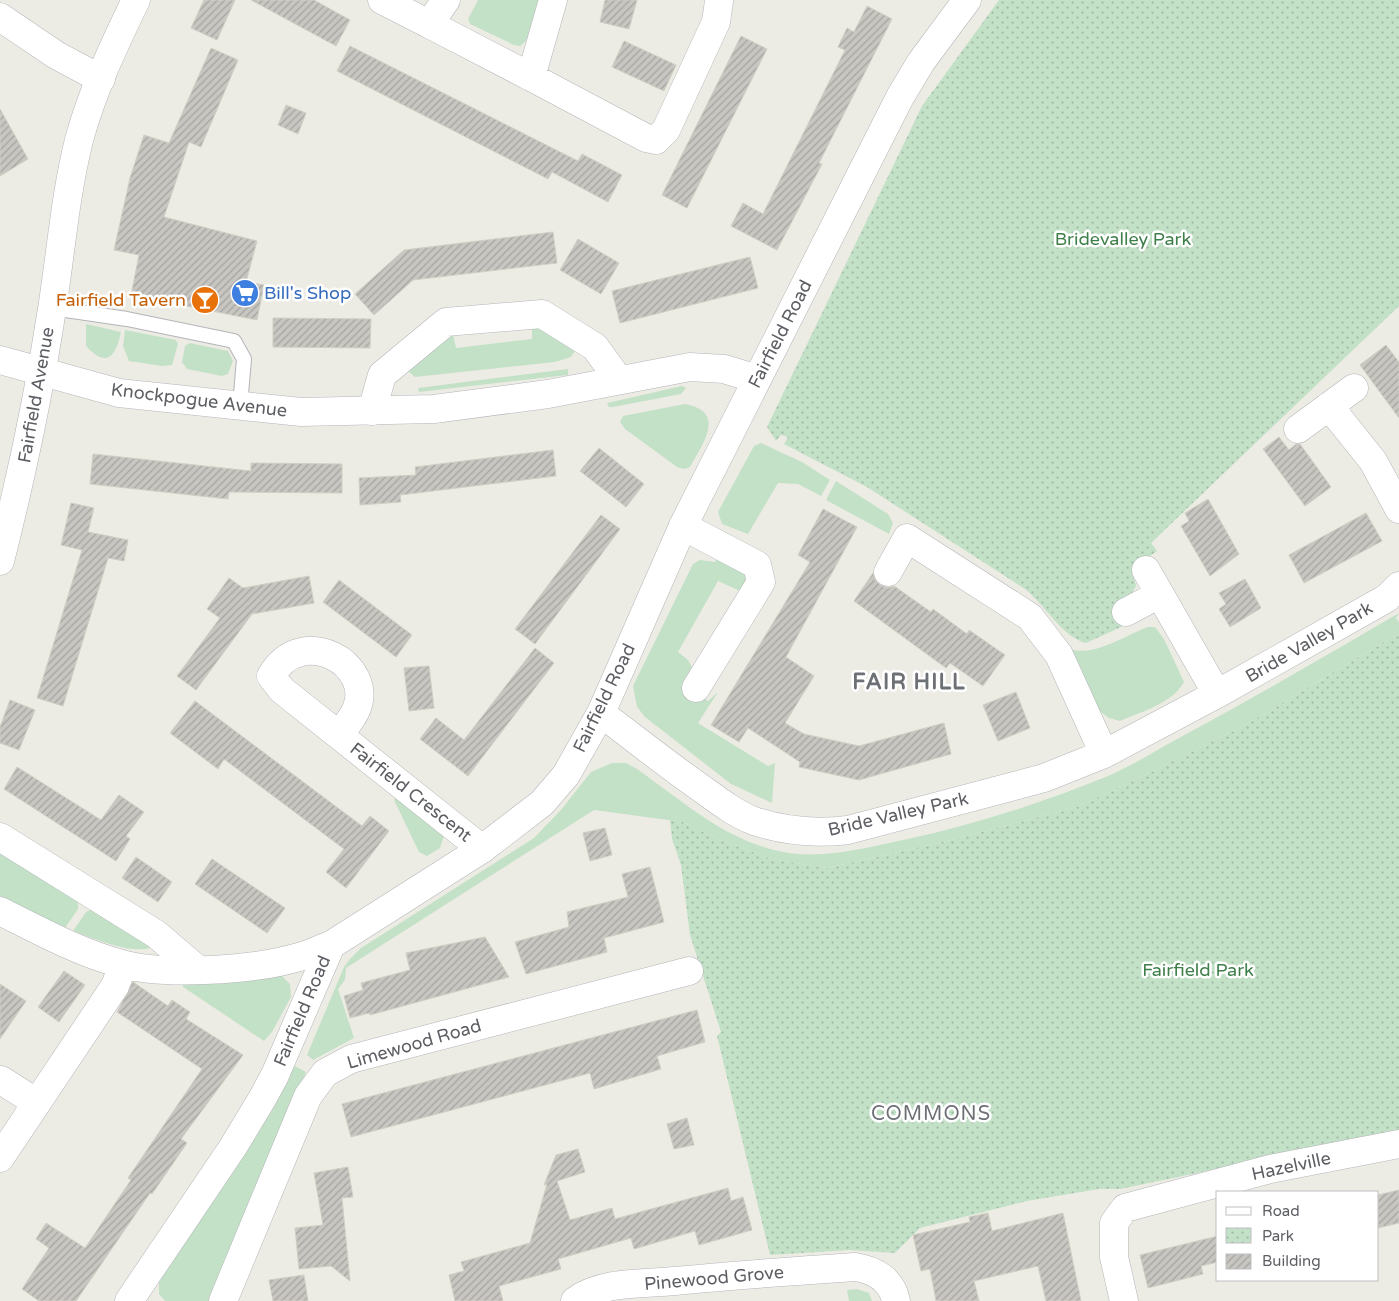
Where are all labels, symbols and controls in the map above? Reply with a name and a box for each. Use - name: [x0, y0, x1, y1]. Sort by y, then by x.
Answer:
- park label: Bridevalley Park: [1055, 228, 1191, 250]
- street label: Fairfield Road: [743, 276, 817, 392]
- supermarket icon: Bill's Shop: [230, 278, 260, 308]
- place label: Bill's Shop: [264, 282, 351, 304]
- bar icon: Fairfield Tavern: [190, 285, 220, 315]
- place label: Fairfield Tavern: [56, 289, 186, 311]
- street label: Fairfield Avenue: [13, 325, 59, 465]
- street label: Knockpogue Avenue: [110, 378, 288, 422]
- street label: Bride Valley Park: [1241, 597, 1377, 687]
- street label: Fairfield Road: [568, 640, 640, 756]
- district label: FAIR HILL: [852, 669, 966, 695]
- street label: Fairfield Crescent: [346, 738, 476, 846]
- street label: Bride Valley Park: [826, 787, 971, 841]
- street label: Fairfield Road: [269, 952, 335, 1070]
- park label: Fairfield Park: [1142, 959, 1254, 981]
- street label: Limewood Road: [344, 1014, 484, 1074]
- district label: COMMONS: [871, 1102, 991, 1126]
- street label: Hazelville: [1249, 1147, 1333, 1185]
- legend: [1216, 1191, 1379, 1281]
- text: Road: [1262, 1202, 1300, 1220]
- text: Park: [1262, 1227, 1294, 1245]
- text: Building: [1262, 1252, 1321, 1270]
- street label: Pinewood Grove: [643, 1261, 785, 1295]

